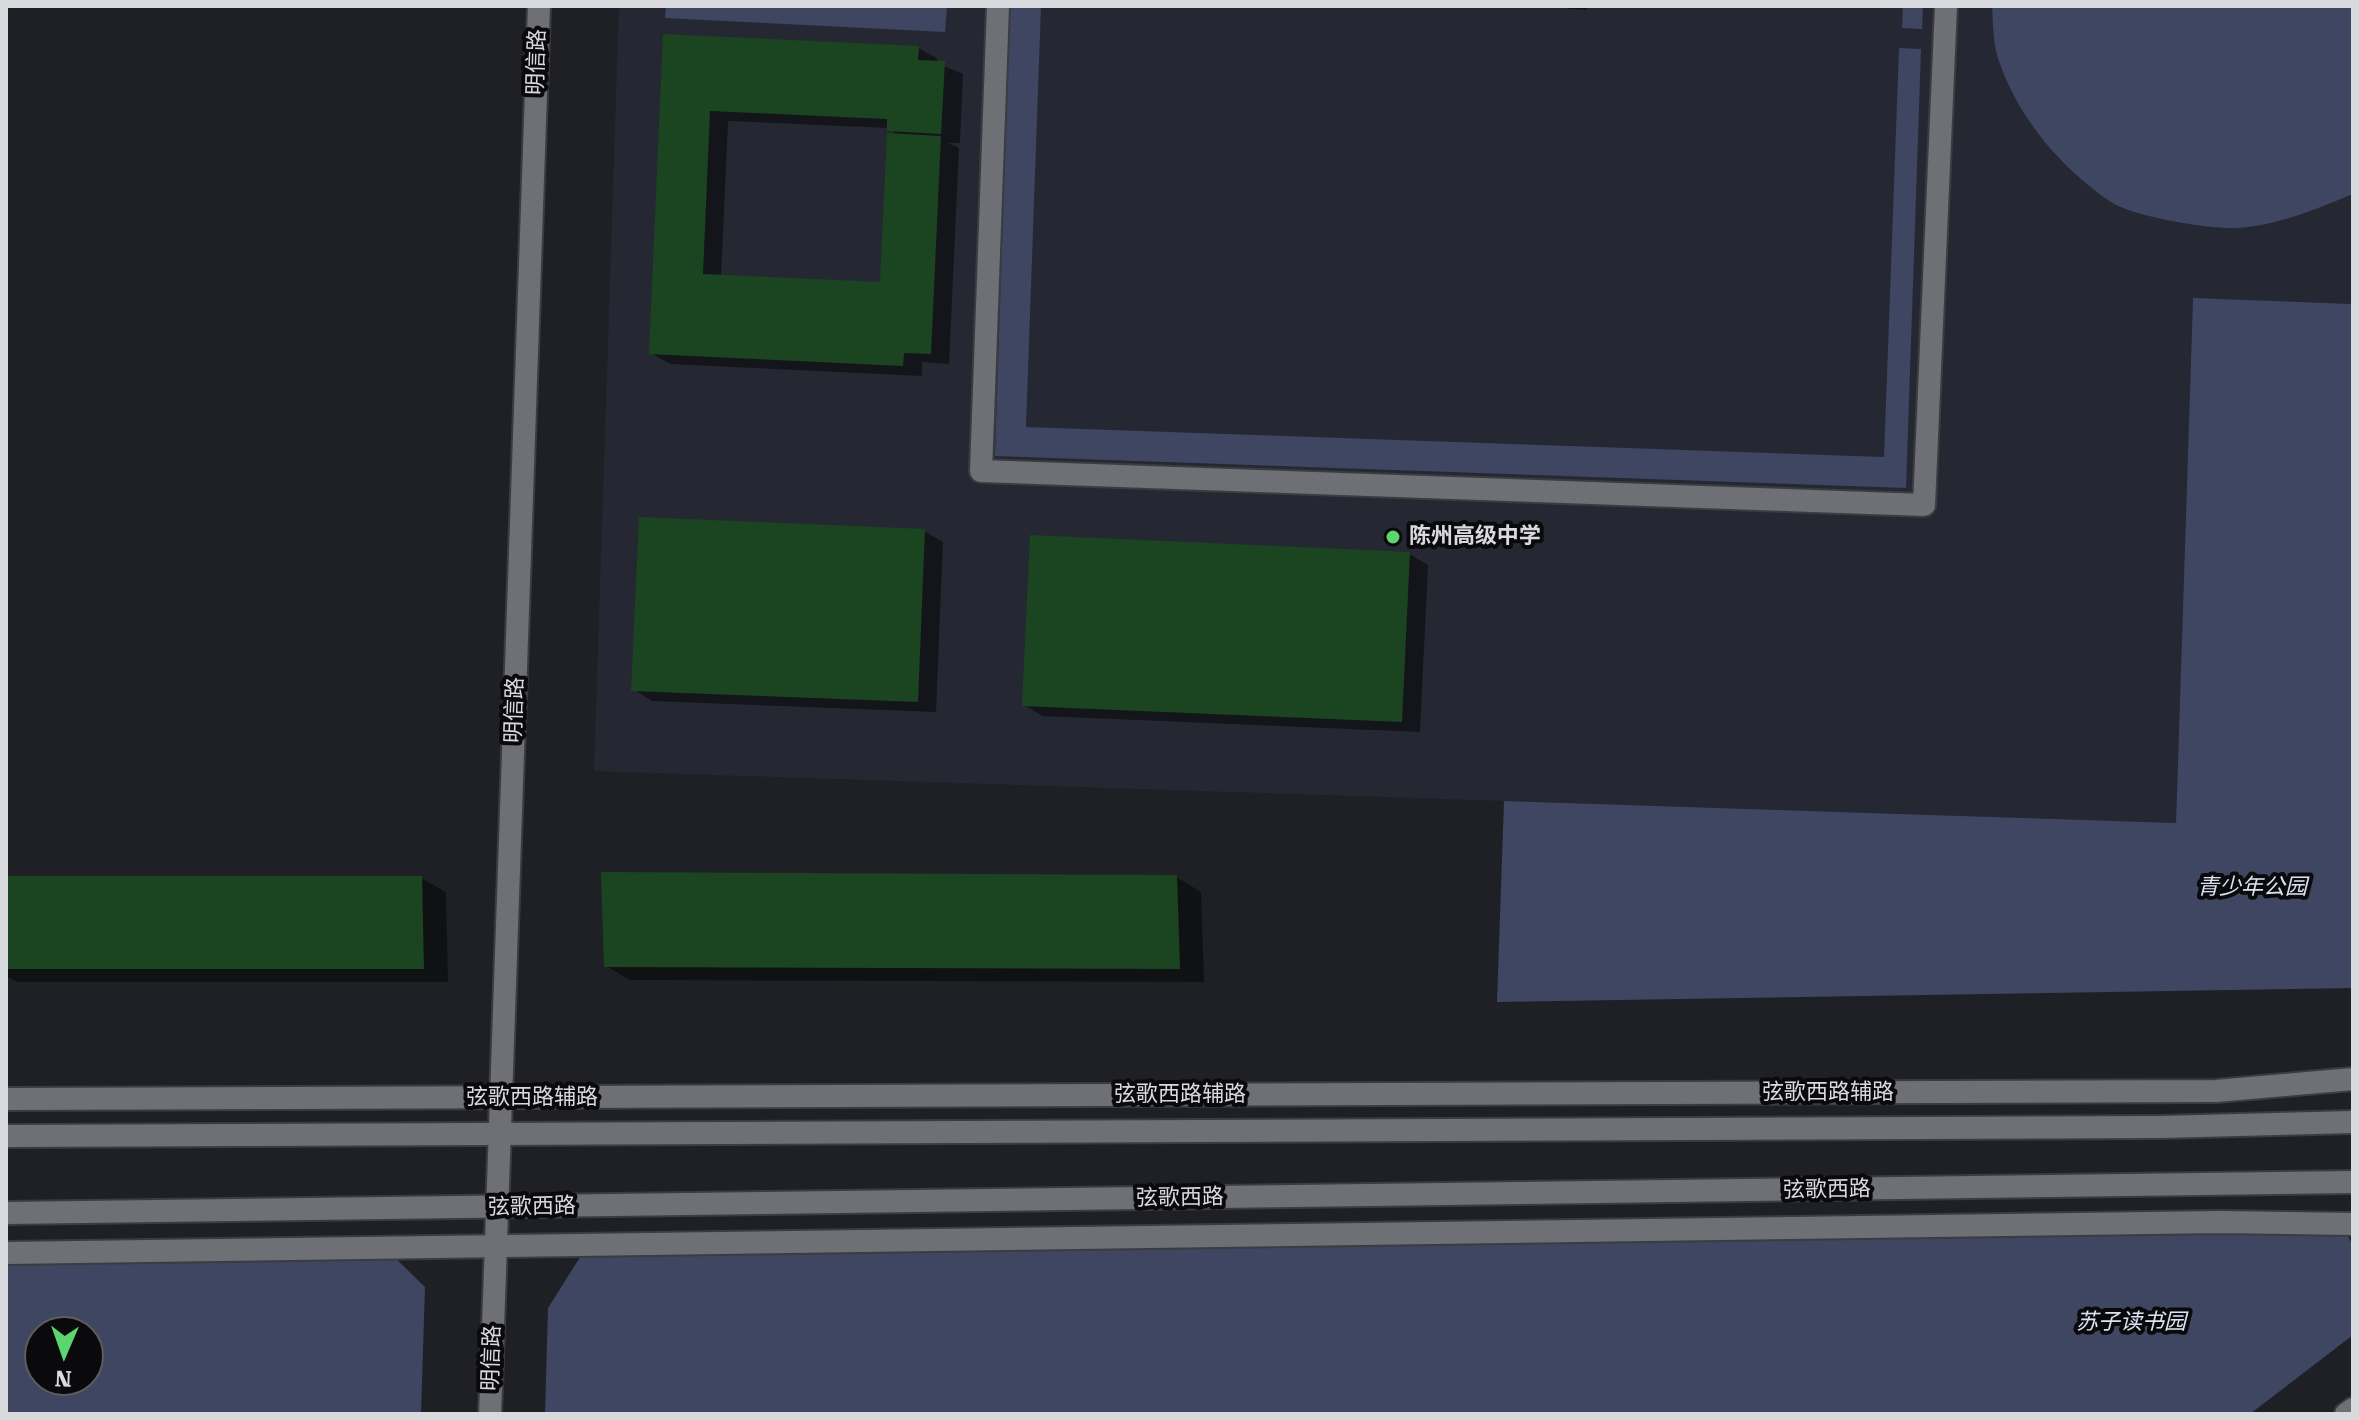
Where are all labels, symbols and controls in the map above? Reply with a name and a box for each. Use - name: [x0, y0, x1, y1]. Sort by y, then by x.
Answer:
- street label: 明信路: [523, 29, 551, 95]
- place label: 陈州高级中学: [1409, 524, 1541, 550]
- marker: 陈州高级中学: [1384, 528, 1402, 546]
- street label: 明信路: [501, 677, 529, 743]
- park label: 青少年公园: [2197, 875, 2307, 901]
- street label: 弦歌西路辅路: [1762, 1080, 1894, 1106]
- street label: 弦歌西路辅路: [1114, 1082, 1246, 1108]
- street label: 弦歌西路辅路: [466, 1085, 598, 1111]
- street label: 弦歌西路: [1783, 1176, 1871, 1204]
- street label: 弦歌西路: [1136, 1184, 1224, 1212]
- street label: 弦歌西路: [488, 1193, 576, 1221]
- park label: 苏子读书园: [2076, 1310, 2186, 1336]
- north arrow: [24, 1316, 104, 1396]
- street label: 明信路: [478, 1325, 506, 1391]
- text: N: [54, 1366, 72, 1391]

